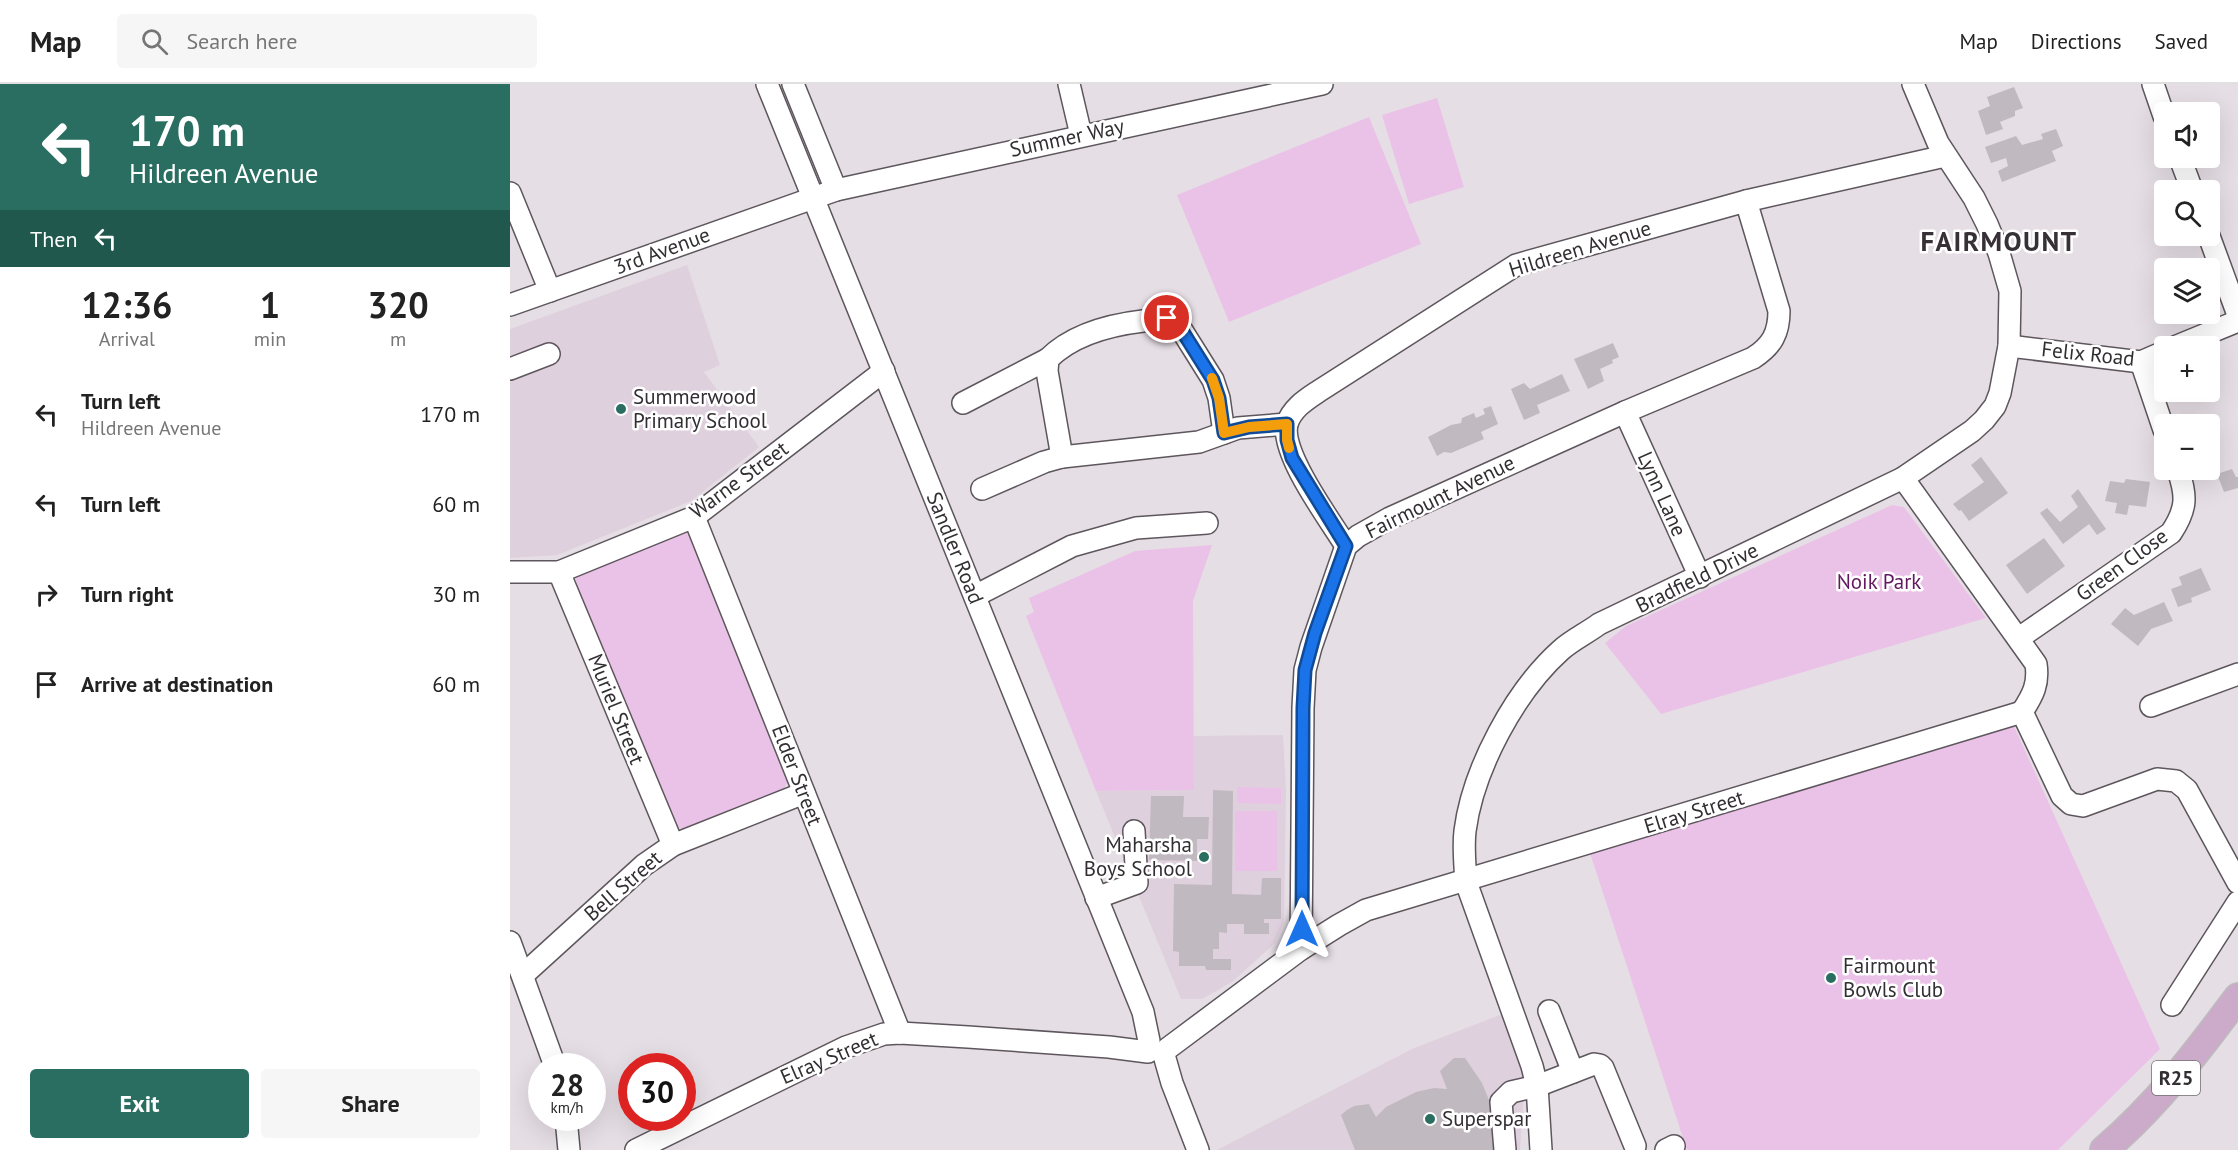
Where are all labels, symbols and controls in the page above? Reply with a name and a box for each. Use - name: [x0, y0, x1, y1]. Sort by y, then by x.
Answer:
- search box: [117, 14, 537, 68]
- text: Map: [30, 23, 81, 60]
- icon: search: [138, 25, 171, 58]
- text: Search here: [186, 27, 297, 55]
- text: Map: [1959, 28, 1998, 55]
- text: Directions: [2031, 28, 2122, 55]
- text: Saved: [2155, 28, 2208, 55]
- map controls: [2154, 102, 2220, 480]
- button: sound: [2154, 102, 2220, 168]
- text: 170 m: [129, 103, 245, 158]
- icon: left: [30, 108, 108, 186]
- street label: Summer Way: [1007, 112, 1127, 163]
- text: Hildreen Avenue: [129, 156, 319, 190]
- button: search: [2154, 180, 2220, 246]
- street label: Hildreen Avenue: [1505, 214, 1654, 283]
- street label: 3rd Avenue: [610, 221, 714, 280]
- icon: left: [89, 222, 122, 255]
- district label: FAIRMOUNT: [1920, 224, 2078, 258]
- text: Then: [30, 225, 77, 253]
- button: layers: [2154, 258, 2220, 324]
- text: 12:36: [81, 281, 173, 328]
- text: 1: [260, 281, 280, 328]
- text: 320: [368, 281, 429, 328]
- pin: [1141, 292, 1192, 343]
- icon: arrive: [1150, 301, 1183, 334]
- text: Arrival: [99, 326, 155, 352]
- text: min: [254, 326, 286, 352]
- text: m: [390, 326, 406, 352]
- street label: Felix Road: [2040, 335, 2136, 372]
- button: +: [2154, 336, 2220, 402]
- place label: Summerwood Primary School: [633, 383, 767, 434]
- text: Turn left: [81, 387, 161, 415]
- icon: left: [30, 398, 63, 431]
- text: 170 m: [420, 400, 480, 428]
- marker: Summerwood Primary School: [614, 402, 628, 416]
- button: −: [2154, 414, 2220, 480]
- text: Hildreen Avenue: [81, 415, 221, 441]
- street label: Warne Street: [684, 435, 793, 524]
- street label: Lynn Lane: [1632, 447, 1693, 540]
- street label: Fairmount Avenue: [1361, 449, 1519, 544]
- icon: left: [30, 488, 63, 521]
- street label: Sandler Road: [921, 488, 990, 608]
- text: Turn left: [81, 490, 161, 518]
- text: 60 m: [432, 490, 480, 518]
- street label: Green Close: [2070, 522, 2173, 607]
- street label: Bradfield Drive: [1631, 536, 1763, 619]
- park label: Noik Park: [1837, 568, 1921, 595]
- icon: right: [30, 578, 63, 611]
- text: Turn right: [81, 580, 173, 608]
- text: 30 m: [432, 580, 480, 608]
- street label: Muriel Street: [582, 650, 651, 768]
- icon: arrive: [30, 668, 63, 701]
- text: Arrive at destination: [81, 670, 273, 698]
- text: 60 m: [432, 670, 480, 698]
- street label: Elder Street: [766, 721, 829, 829]
- street label: Elray Street: [1641, 784, 1747, 840]
- place label: Maharsha Boys School: [1084, 831, 1192, 882]
- street label: Bell Street: [578, 844, 667, 927]
- marker: Maharsha Boys School: [1197, 850, 1211, 864]
- position arrow: [1270, 897, 1334, 961]
- place label: Fairmount Bowls Club: [1843, 952, 1943, 1003]
- marker: Fairmount Bowls Club: [1824, 971, 1838, 985]
- street label: Elray Street: [776, 1025, 882, 1090]
- speed limit sign: 30: [618, 1053, 696, 1131]
- road number: R25: [2152, 1061, 2200, 1095]
- text: 28: [550, 1065, 584, 1104]
- button: Exit: [30, 1069, 249, 1138]
- button: Share: [261, 1069, 480, 1138]
- text: km/h: [551, 1098, 583, 1117]
- place label: Superspar: [1442, 1105, 1531, 1132]
- marker: Superspar: [1423, 1112, 1437, 1126]

